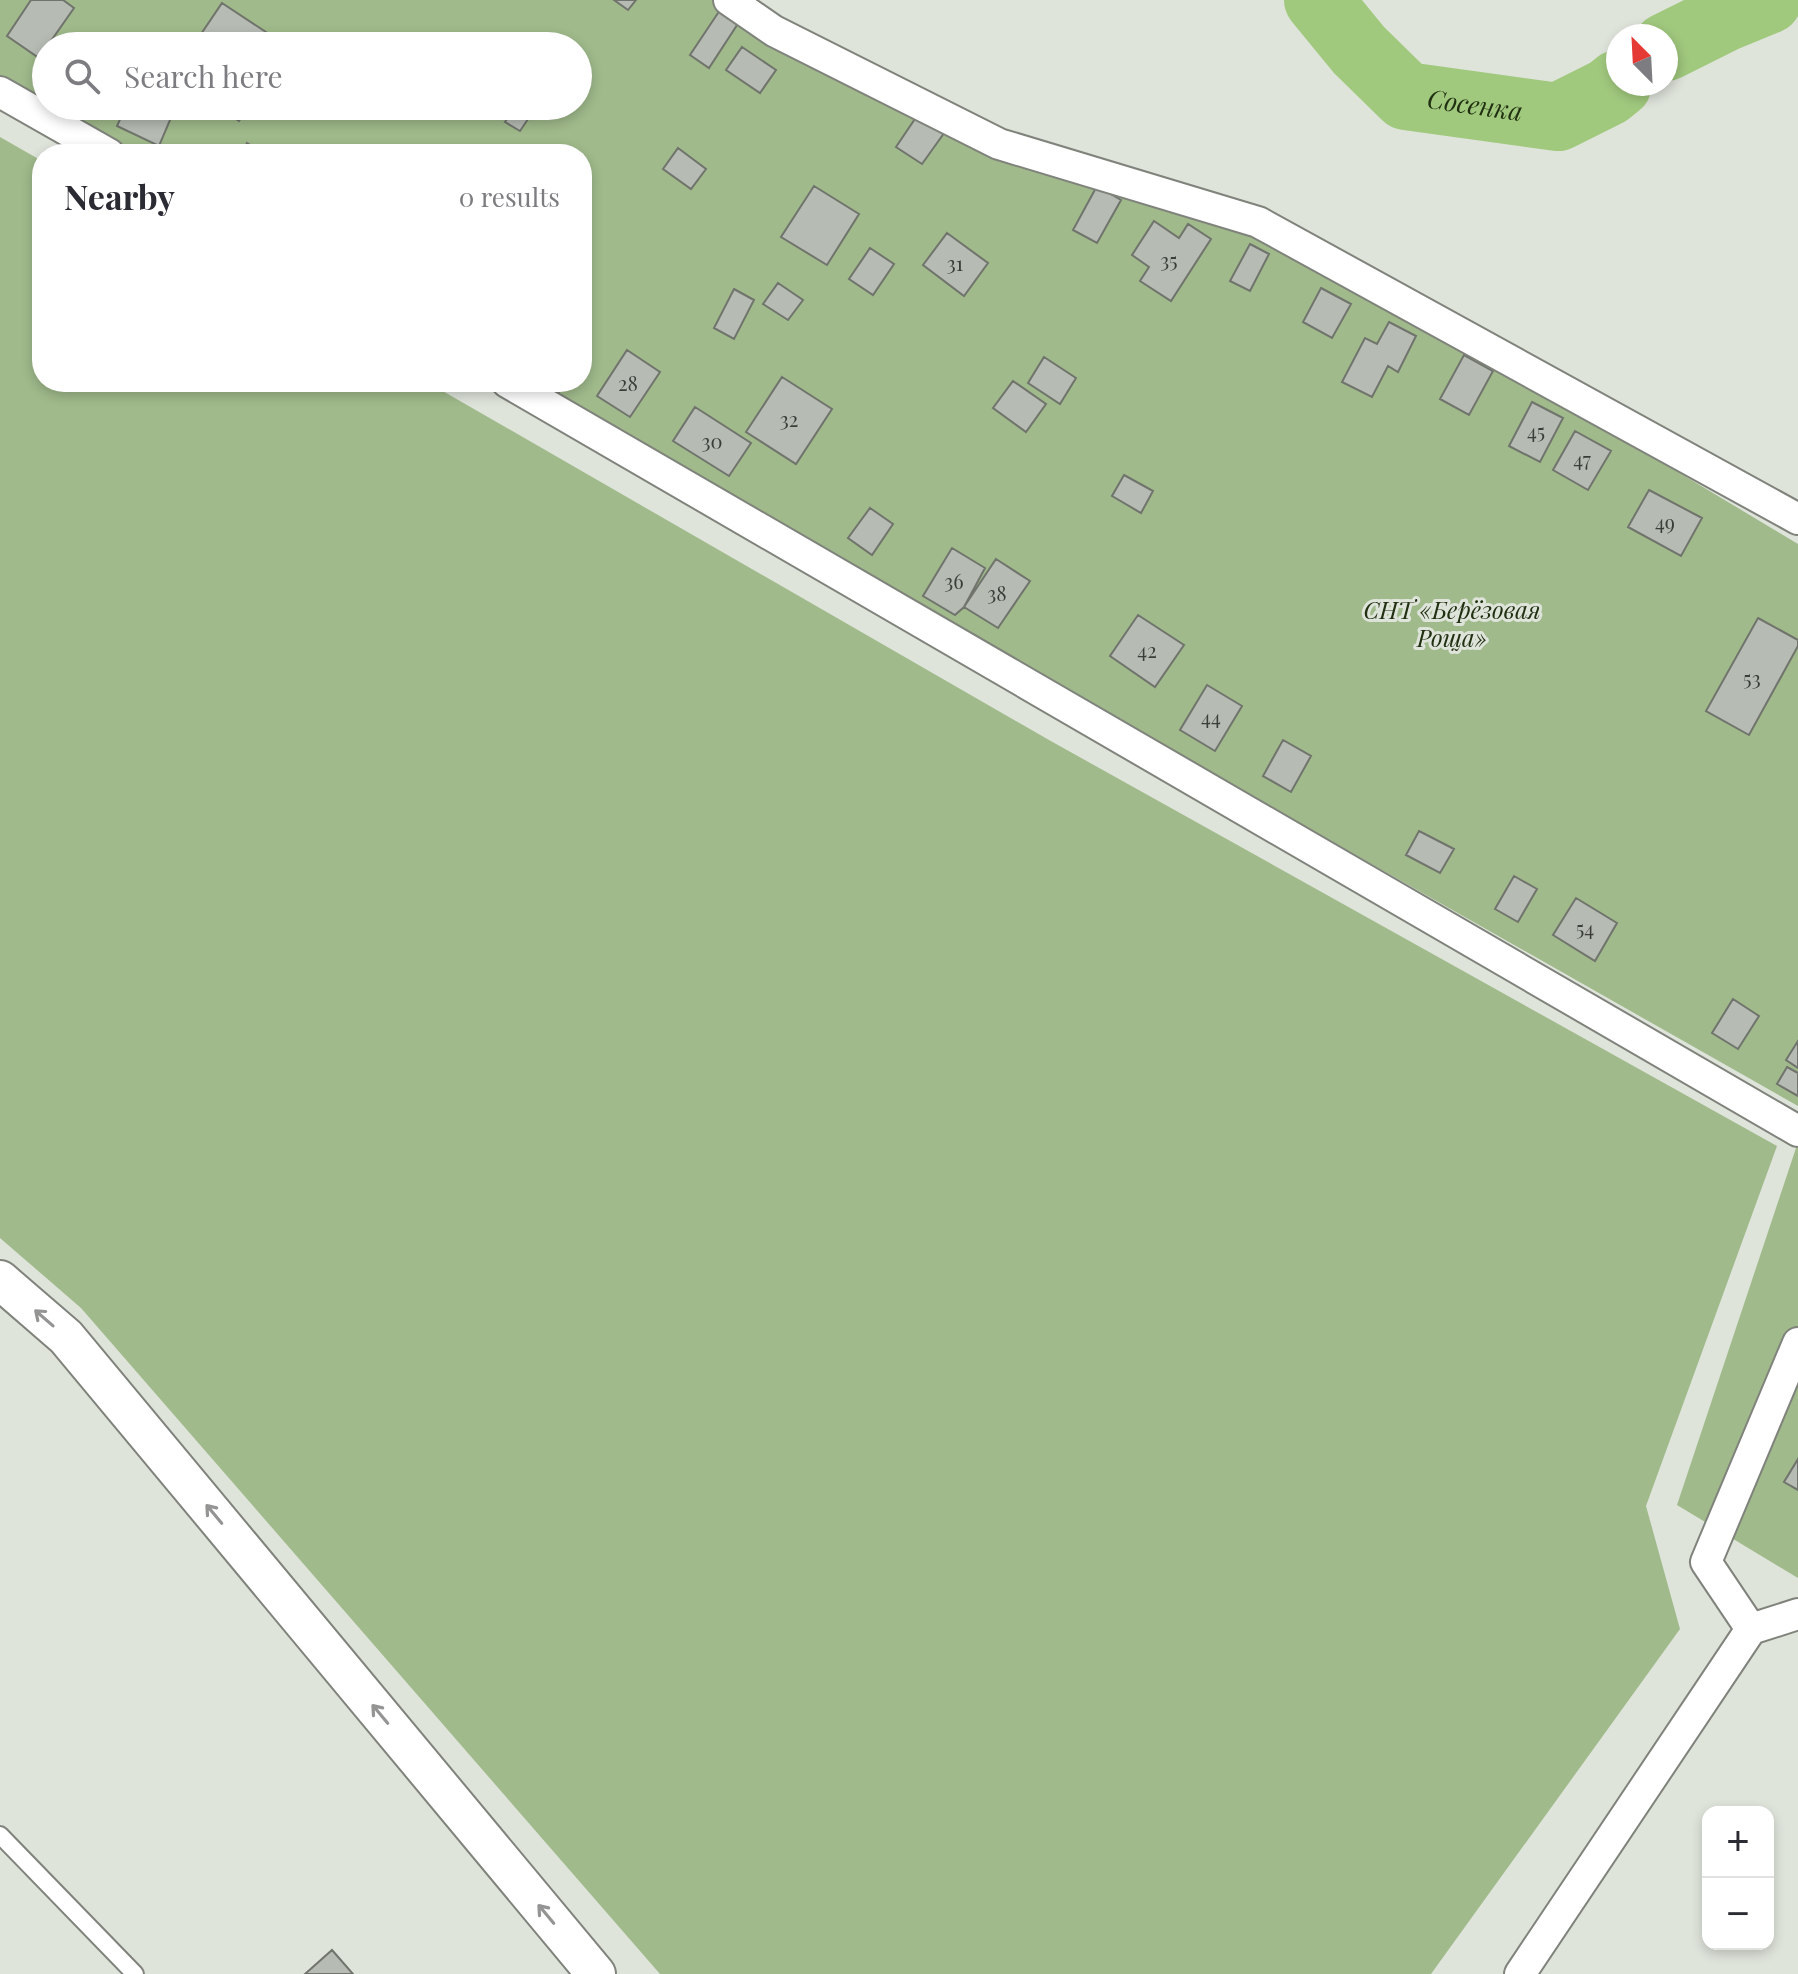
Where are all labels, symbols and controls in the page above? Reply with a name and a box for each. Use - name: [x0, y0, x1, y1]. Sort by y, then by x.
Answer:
- north arrow: [1606, 24, 1678, 96]
- search box: [32, 32, 592, 120]
- icon: search: [60, 54, 104, 98]
- text: Search here: [124, 56, 283, 96]
- water label: Сосенка: [1425, 80, 1525, 128]
- text: Nearby: [64, 173, 175, 219]
- text: 0 results: [459, 179, 560, 214]
- house number: 35: [1160, 246, 1178, 273]
- house number: 31: [947, 249, 963, 276]
- house number: 28: [618, 369, 638, 396]
- house number: 32: [780, 405, 798, 432]
- house number: 45: [1527, 417, 1545, 444]
- house number: 30: [701, 427, 723, 454]
- house number: 47: [1573, 445, 1591, 472]
- house number: 49: [1655, 508, 1675, 535]
- house number: 36: [944, 567, 964, 594]
- house number: 38: [987, 579, 1007, 606]
- park label: СНТ «Берёзовая Роща»: [1363, 593, 1541, 653]
- house number: 42: [1137, 636, 1157, 663]
- house number: 53: [1743, 664, 1761, 691]
- house number: 44: [1201, 703, 1221, 730]
- house number: 54: [1576, 914, 1594, 941]
- one-way arrow: [35, 1309, 55, 1327]
- one-way arrow: [205, 1504, 223, 1525]
- one-way arrow: [371, 1704, 389, 1725]
- map controls: [1702, 1806, 1774, 1950]
- button: +: [1702, 1806, 1774, 1878]
- button: −: [1702, 1878, 1774, 1950]
- one-way arrow: [537, 1904, 555, 1925]

